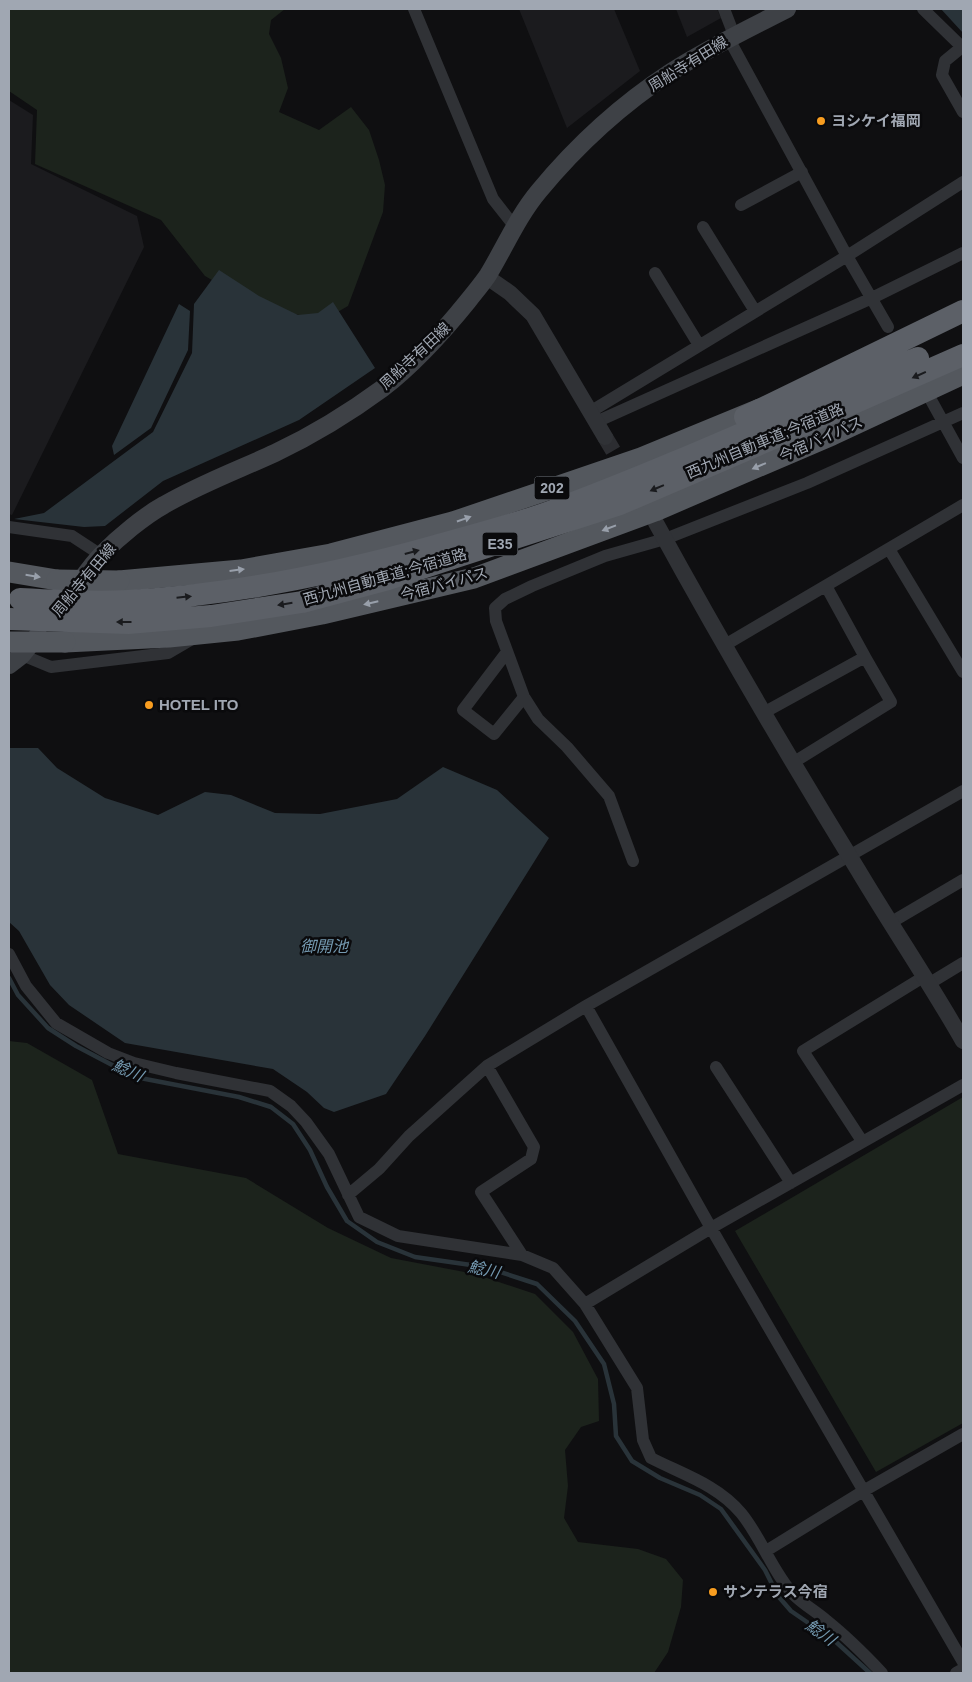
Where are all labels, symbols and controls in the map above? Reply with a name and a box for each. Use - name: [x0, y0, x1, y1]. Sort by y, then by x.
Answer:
- street label: 周船寺有田線: [645, 33, 730, 95]
- place label: ヨシケイ福岡: [831, 112, 921, 129]
- marker: ヨシケイ福岡: [815, 115, 827, 127]
- street label: 周船寺有田線: [376, 319, 453, 393]
- one-way arrow: [912, 371, 926, 379]
- street label: 西九州自動車道;今宿道路: [684, 400, 846, 481]
- street label: 今宿バイパス: [776, 413, 865, 465]
- one-way arrow: [752, 463, 766, 471]
- road number: 202: [534, 476, 570, 499]
- one-way arrow: [649, 484, 664, 492]
- one-way arrow: [457, 514, 472, 522]
- one-way arrow: [601, 524, 616, 532]
- road number: E35: [482, 532, 518, 556]
- street label: 周船寺有田線: [48, 540, 119, 620]
- street label: 西九州自動車道;今宿道路: [301, 545, 469, 608]
- one-way arrow: [405, 548, 420, 556]
- street label: 今宿バイパス: [398, 564, 489, 603]
- one-way arrow: [230, 566, 246, 574]
- one-way arrow: [25, 572, 41, 580]
- one-way arrow: [176, 593, 192, 601]
- one-way arrow: [363, 599, 378, 607]
- one-way arrow: [277, 601, 293, 609]
- one-way arrow: [116, 618, 132, 626]
- place label: HOTEL ITO: [159, 696, 239, 713]
- marker: HOTEL ITO: [143, 699, 155, 711]
- water label: 御開池: [300, 938, 350, 955]
- water label: 鯰川: [110, 1056, 148, 1086]
- water label: 鯰川: [466, 1258, 503, 1282]
- place label: サンテラス今宿: [723, 1583, 828, 1600]
- marker: サンテラス今宿: [707, 1586, 719, 1598]
- water label: 鯰川: [803, 1616, 840, 1650]

